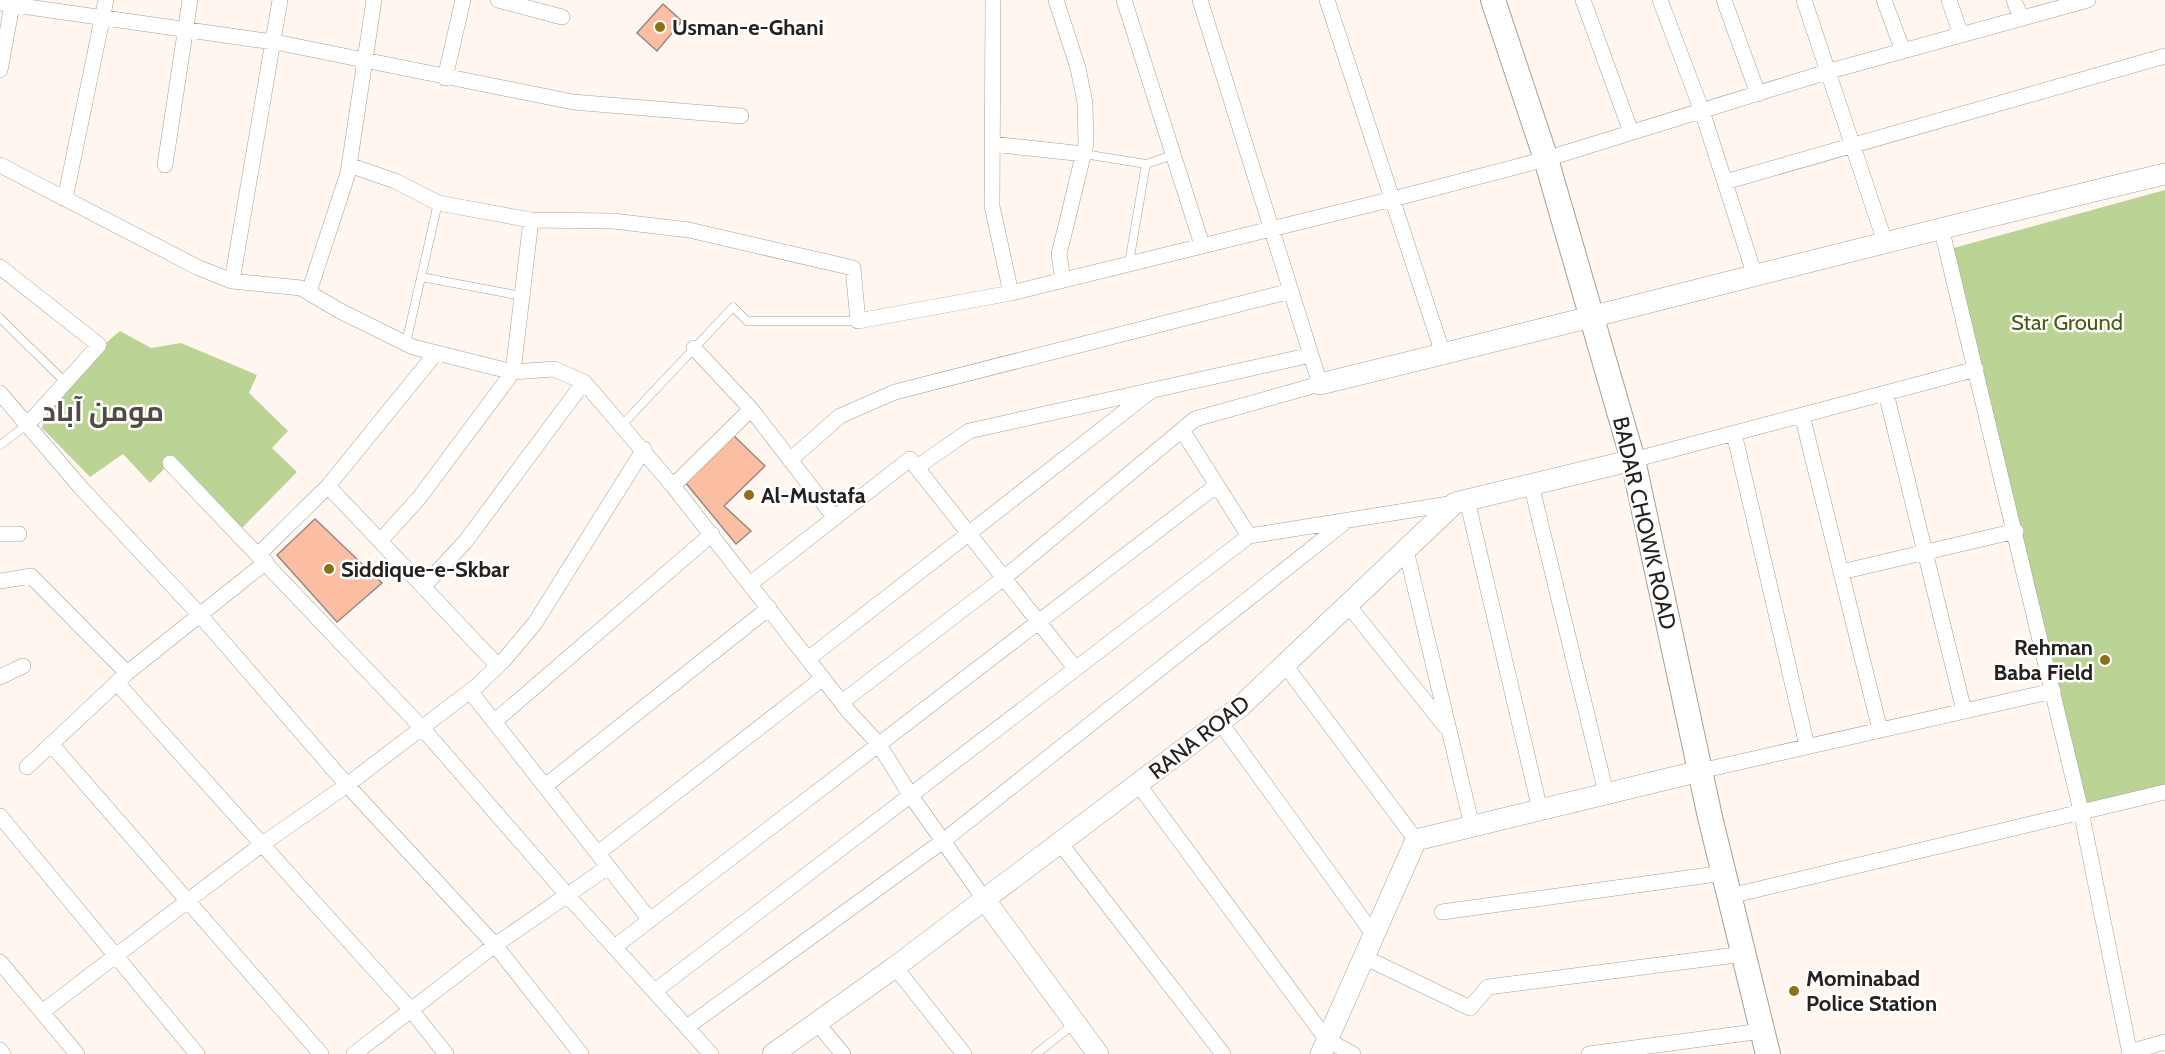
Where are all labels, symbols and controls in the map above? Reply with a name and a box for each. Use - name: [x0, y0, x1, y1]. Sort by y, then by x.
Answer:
- place label: Usman-e-Ghani: [672, 14, 824, 41]
- marker: Usman-e-Ghani: [653, 20, 667, 34]
- park label: Star Ground: [2011, 309, 2123, 336]
- district label: مومن آباد: [42, 394, 164, 428]
- street label: BADAR CHOWK ROAD: [1607, 414, 1682, 632]
- place label: Al-Mustafa: [761, 482, 866, 509]
- marker: Al-Mustafa: [742, 488, 756, 502]
- place label: Siddique-e-Skbar: [341, 556, 510, 583]
- marker: Siddique-e-Skbar: [322, 562, 336, 576]
- place label: Rehman Baba Field: [1994, 634, 2093, 686]
- marker: Rehman Baba Field: [2098, 653, 2112, 667]
- street label: RANA ROAD: [1144, 690, 1255, 785]
- place label: Mominabad Police Station: [1806, 965, 1937, 1017]
- marker: Mominabad Police Station: [1787, 984, 1801, 998]

